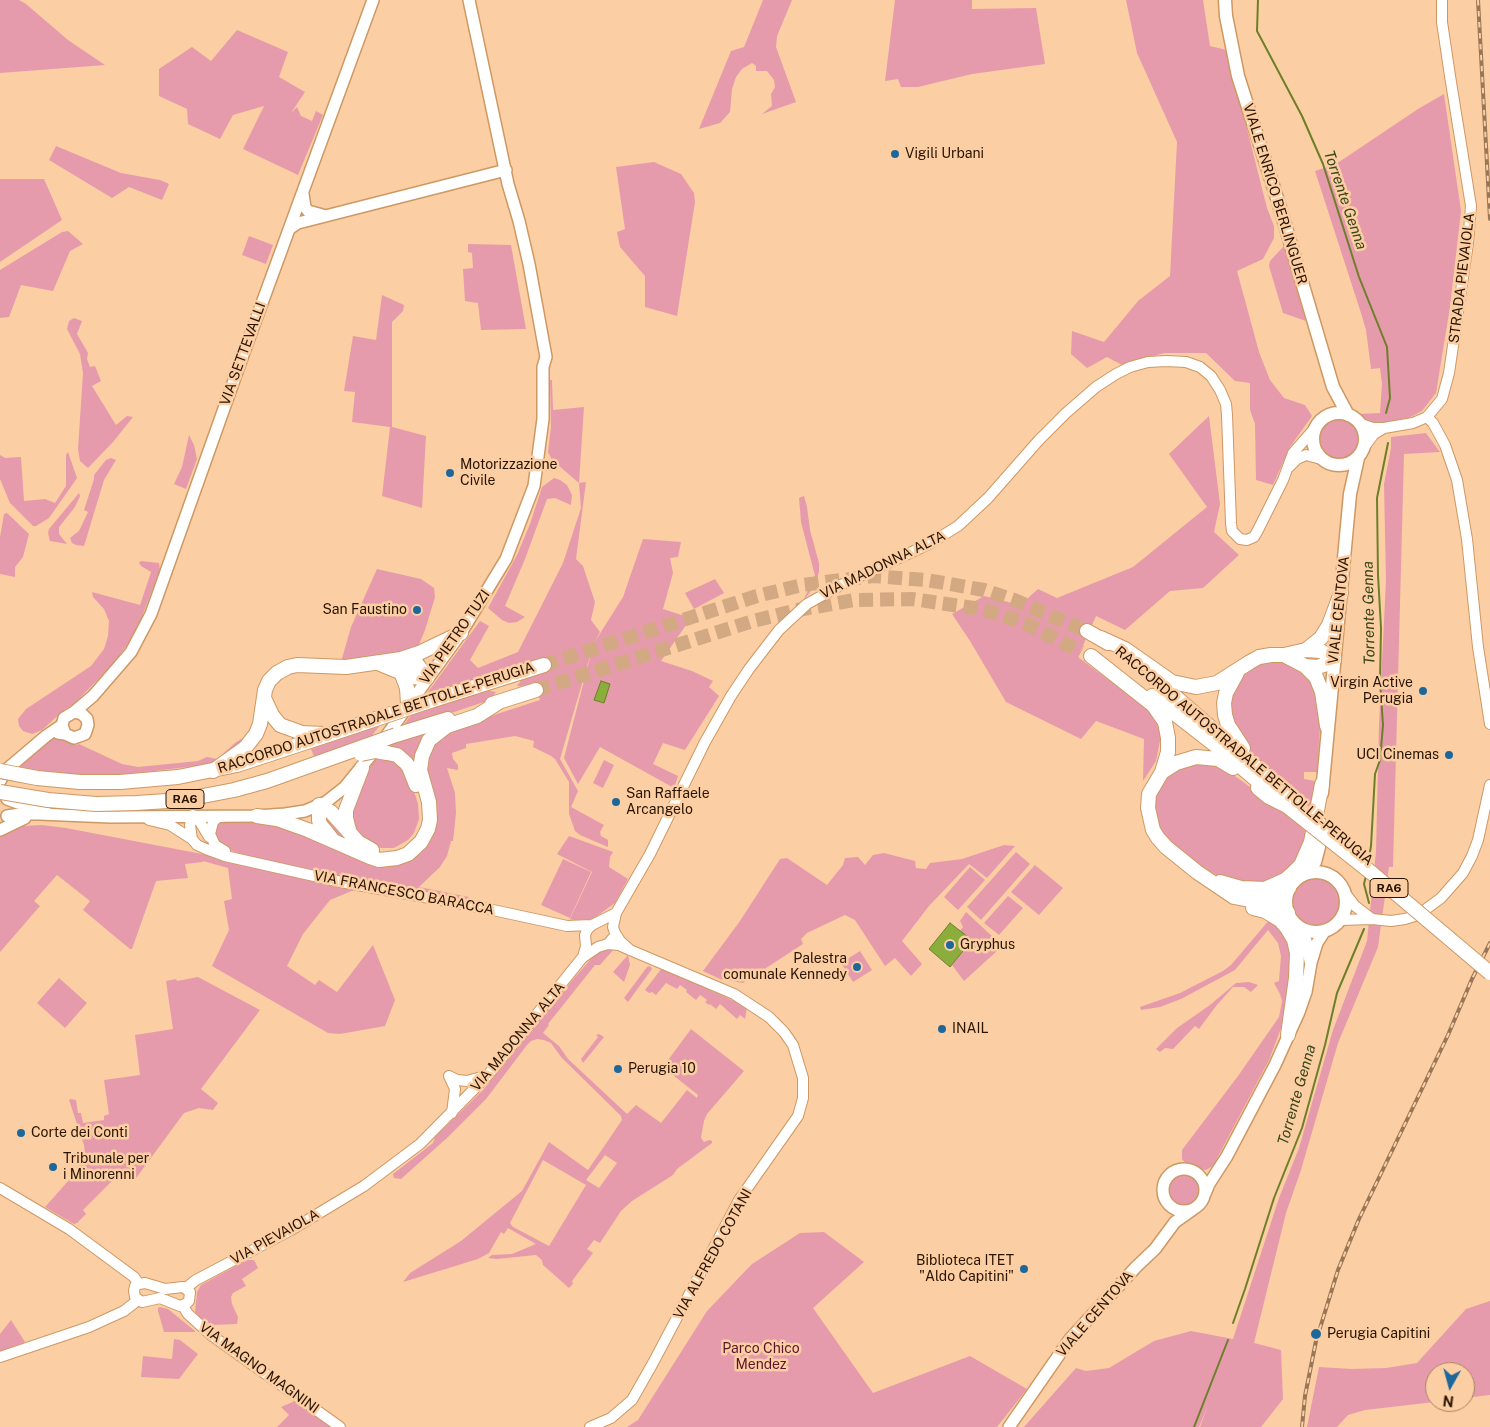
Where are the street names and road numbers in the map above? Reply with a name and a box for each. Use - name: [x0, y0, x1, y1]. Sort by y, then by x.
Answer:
- street label: VIALE ENRICO BERLINGUER: [1239, 102, 1311, 286]
- street label: STRADA PIEVAIOLA: [1446, 212, 1478, 344]
- street label: VIA SETTEVALLI: [217, 300, 269, 408]
- street label: VIA MADONNA ALTA: [818, 527, 948, 603]
- street label: VIALE CENTOVA: [1325, 555, 1353, 665]
- street label: VIA PIETRO TUZI: [416, 587, 494, 687]
- street label: RACCORDO AUTOSTRADALE BETTOLLE-PERUGIA: [1112, 643, 1376, 869]
- street label: RACCORDO AUTOSTRADALE BETTOLLE-PERUGIA: [216, 659, 536, 777]
- road number: RA6: [166, 790, 204, 809]
- street label: VIA FRANCESCO BARACCA: [312, 867, 496, 919]
- road number: RA6: [1370, 878, 1408, 898]
- street label: VIA MADONNA ALTA: [467, 979, 569, 1095]
- street label: VIA ALFREDO COTANI: [670, 1186, 756, 1322]
- street label: VIA PIEVAIOLA: [228, 1206, 322, 1268]
- street label: VIALE CENTOVA: [1053, 1268, 1137, 1360]
- street label: VIA MAGNO MAGNINI: [196, 1319, 322, 1417]

